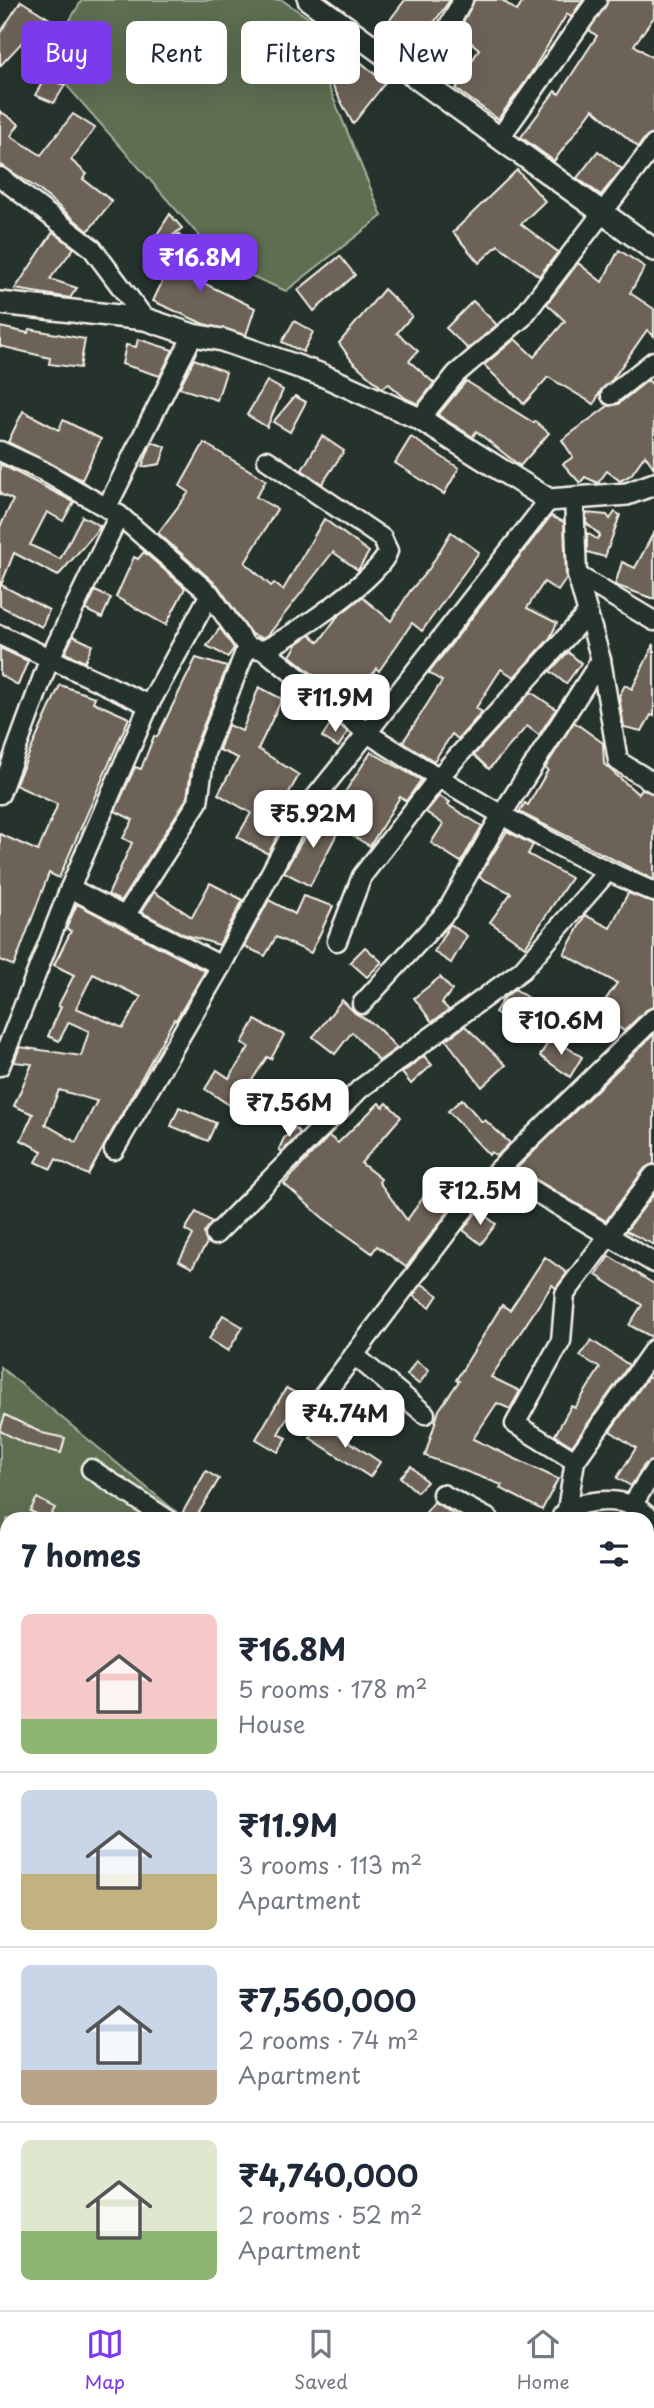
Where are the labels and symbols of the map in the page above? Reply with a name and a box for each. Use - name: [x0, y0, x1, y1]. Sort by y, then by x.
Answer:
- pin: ₹16.8M: [143, 234, 257, 294]
- pin: ₹11.9M: [278, 674, 392, 734]
- pin: ₹5.92M: [256, 790, 370, 850]
- pin: ₹10.6M: [504, 998, 618, 1057]
- pin: ₹7.56M: [232, 1080, 346, 1139]
- pin: ₹12.5M: [423, 1168, 537, 1227]
- pin: ₹4.74M: [288, 1390, 402, 1450]

